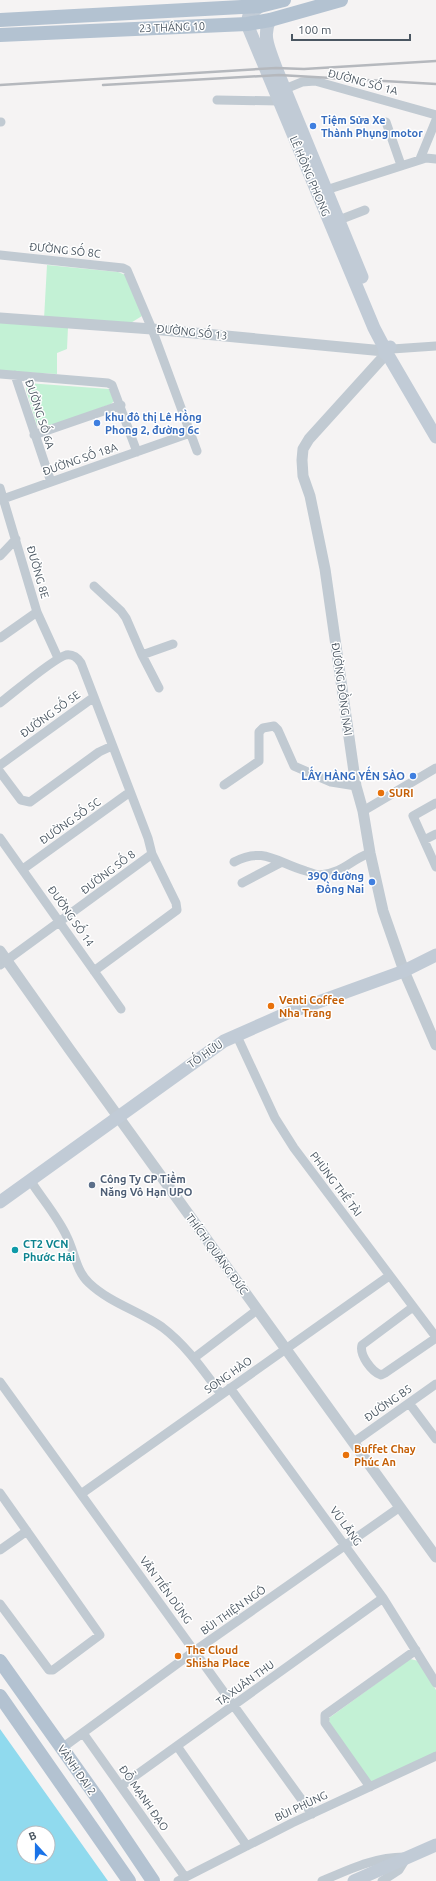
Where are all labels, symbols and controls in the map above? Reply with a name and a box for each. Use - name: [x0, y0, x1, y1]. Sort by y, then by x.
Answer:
- scale bar: [292, 16, 410, 42]
- street label: 23 THÁNG 10: [139, 19, 205, 34]
- text: 100 m: [298, 23, 331, 36]
- street label: ĐƯỜNG SỐ 1A: [327, 64, 401, 97]
- place label: Tiệm Sửa Xe Thành Phụng motor: [321, 114, 423, 139]
- marker: Tiệm Sửa Xe Thành Phụng motor: [308, 121, 318, 131]
- street label: LÊ HỒNG PHONG: [288, 133, 335, 218]
- street label: ĐƯỜNG SỐ 8C: [29, 237, 102, 260]
- street label: ĐƯỜNG SỐ 13: [156, 319, 228, 342]
- street label: ĐƯỜNG SỐ 6A: [23, 377, 60, 451]
- place label: khu đô thị Lê Hồng Phong 2, đường 6c: [105, 409, 202, 436]
- marker: khu đô thị Lê Hồng Phong 2, đường 6c: [92, 418, 102, 428]
- street label: ĐƯỜNG SỐ 18A: [40, 437, 120, 477]
- street label: ĐƯỜNG 8E: [25, 544, 52, 600]
- street label: ĐƯỜNG ĐỒNG NAI: [330, 641, 358, 736]
- street label: ĐƯỜNG SỐ 5E: [16, 686, 82, 740]
- place label: LẤY HÀNG YẾN SÀO: [301, 766, 405, 782]
- marker: LẤY HÀNG YẾN SÀO: [408, 771, 418, 781]
- place label: SURI: [389, 787, 414, 799]
- marker: SURI: [376, 788, 386, 798]
- street label: ĐƯỜNG SỐ 5C: [35, 793, 103, 846]
- street label: ĐƯỜNG SỐ 8: [76, 845, 138, 896]
- place label: 39Q đường Đồng Nai: [307, 870, 364, 895]
- marker: 39Q đường Đồng Nai: [367, 877, 377, 887]
- street label: ĐƯỜNG SỐ 14: [46, 882, 99, 949]
- place label: Venti Coffee Nha Trang: [279, 994, 345, 1019]
- marker: Venti Coffee Nha Trang: [266, 1001, 276, 1011]
- street label: TỐ HỮU: [183, 1035, 225, 1070]
- street label: PHÙNG THẾ TÀI: [308, 1147, 367, 1219]
- place label: Công Ty CP Tiềm Năng Vô Hạn UPO: [100, 1171, 193, 1198]
- marker: Công Ty CP Tiềm Năng Vô Hạn UPO: [87, 1180, 97, 1190]
- street label: THÍCH QUẢNG ĐỨC: [184, 1211, 251, 1297]
- place label: CT2 VCN Phước Hải: [23, 1238, 75, 1263]
- marker: CT2 VCN Phước Hải: [10, 1245, 20, 1255]
- street label: SONG HÀO: [201, 1353, 254, 1396]
- street label: ĐƯỜNG B5: [362, 1382, 414, 1424]
- place label: Buffet Chay Phúc An: [354, 1443, 416, 1468]
- marker: Buffet Chay Phúc An: [341, 1450, 351, 1460]
- street label: VŨ LĂNG: [328, 1504, 364, 1548]
- street label: VĂN TIẾN DŨNG: [138, 1552, 197, 1626]
- street label: BÙI THIỆN NGÔ: [198, 1582, 268, 1638]
- place label: The Cloud Shisha Place: [186, 1644, 250, 1669]
- marker: The Cloud Shisha Place: [173, 1651, 183, 1661]
- street label: TẠ XUÂN THU: [213, 1657, 277, 1709]
- street label: VÀNH ĐAI 2: [55, 1742, 99, 1797]
- street label: ĐỖ MẠNH ĐẠO: [116, 1762, 173, 1834]
- street label: BÙI PHÙNG: [272, 1788, 329, 1823]
- north arrow: [16, 1825, 56, 1865]
- text: B: [27, 1829, 38, 1843]

